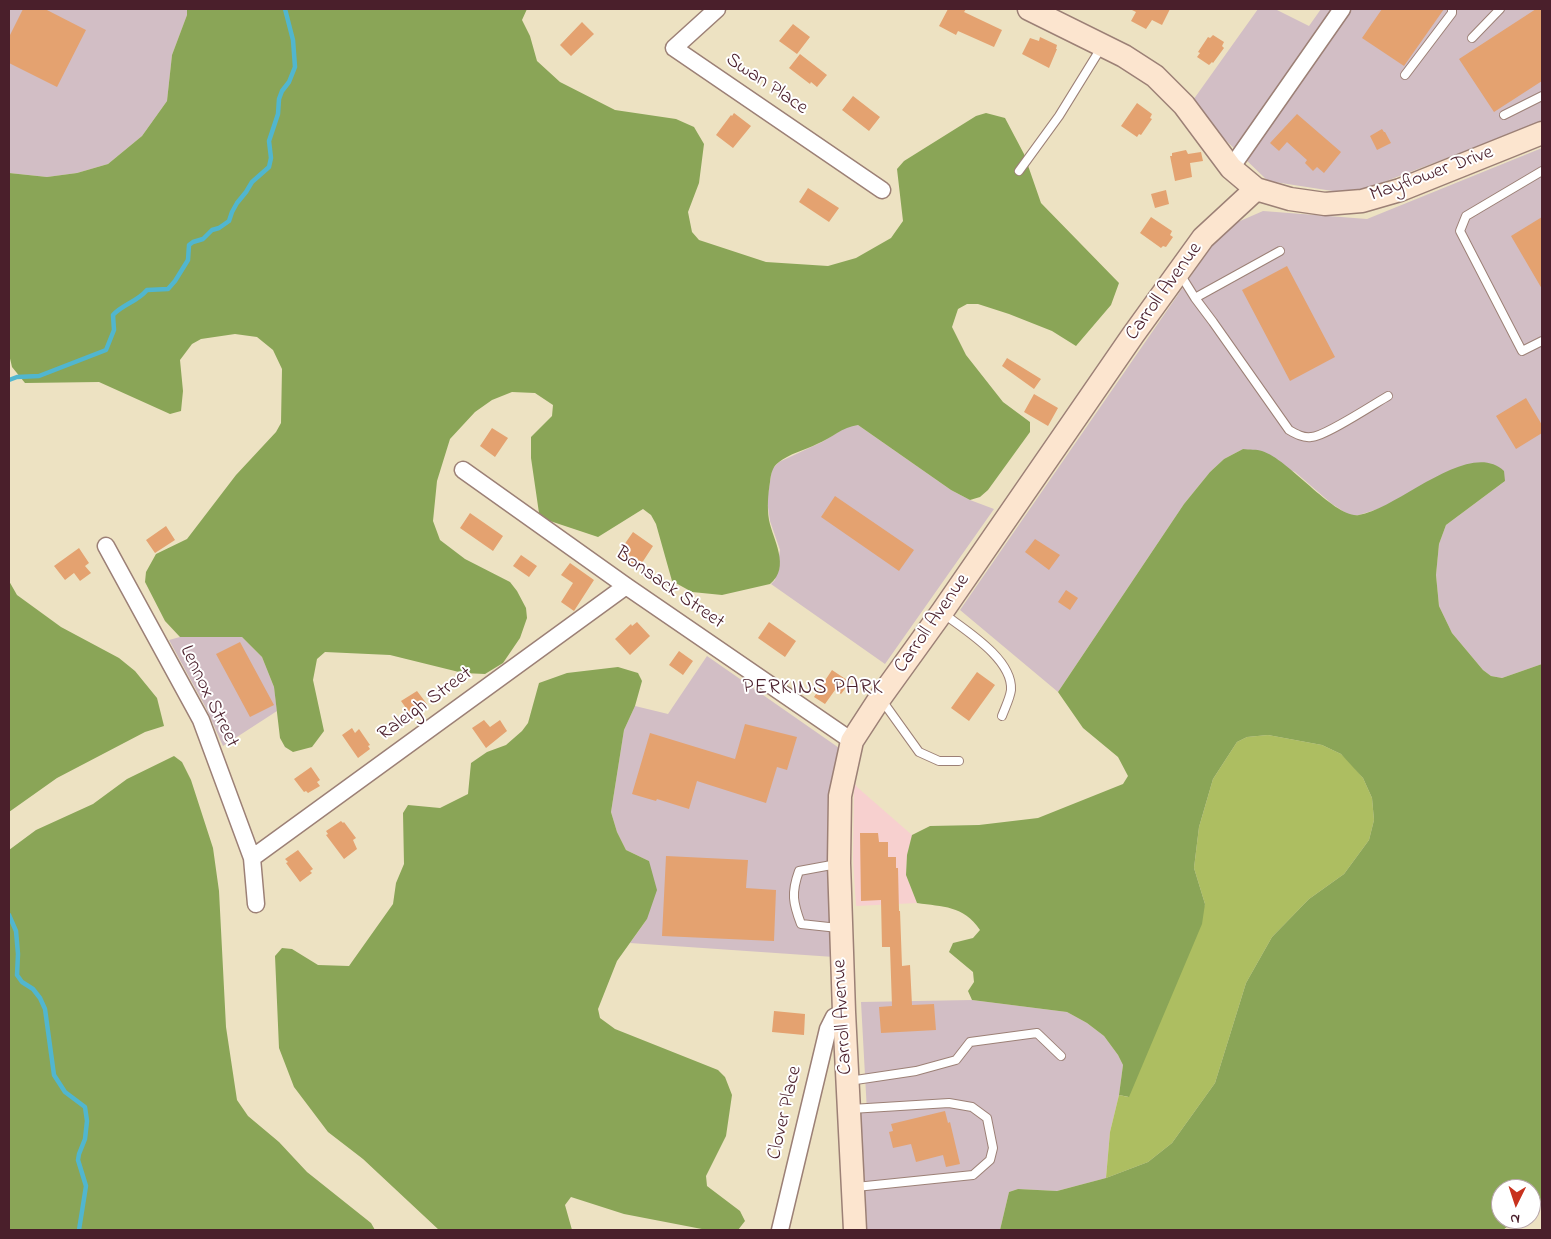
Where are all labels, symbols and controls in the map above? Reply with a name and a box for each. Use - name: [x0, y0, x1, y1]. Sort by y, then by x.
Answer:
- street label: Swan Place: [720, 49, 812, 121]
- street label: Mayflower Drive: [1367, 142, 1497, 208]
- street label: Carroll Avenue: [1121, 238, 1209, 346]
- street label: Bonsack Street: [610, 543, 728, 635]
- street label: Carroll Avenue: [890, 570, 976, 678]
- street label: Lennox Street: [173, 642, 243, 752]
- street label: Raleigh Street: [374, 663, 478, 747]
- district label: PERKINS PARK: [741, 677, 885, 703]
- street label: Carroll Avenue: [829, 959, 859, 1075]
- street label: Clover Place: [764, 1064, 808, 1162]
- north arrow: [1491, 1179, 1541, 1229]
- text: N: [1510, 1208, 1520, 1229]

